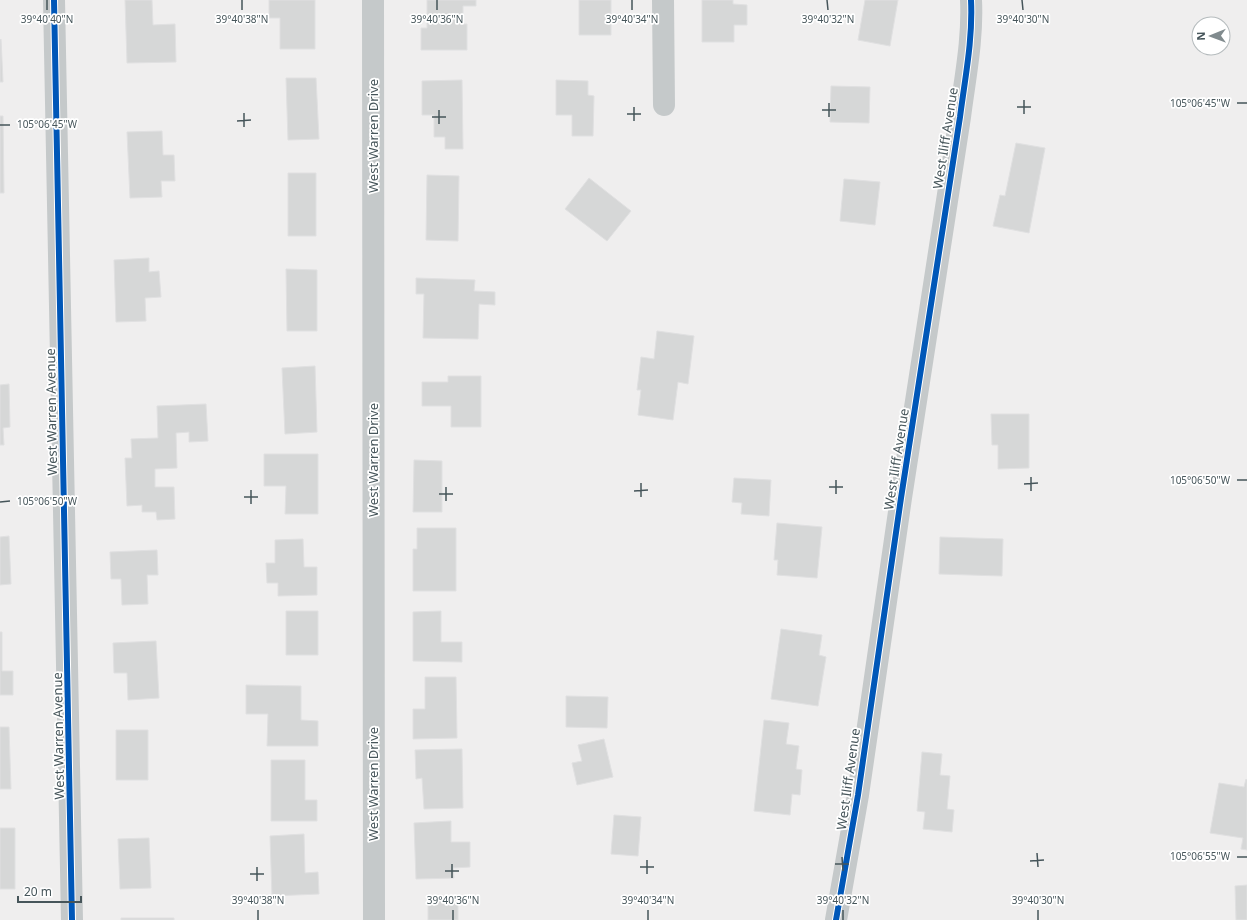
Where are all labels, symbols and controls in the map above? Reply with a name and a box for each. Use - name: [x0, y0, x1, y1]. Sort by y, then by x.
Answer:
- text: 39°40'40"N: [21, 12, 73, 26]
- text: 39°40'38"N: [216, 12, 268, 26]
- text: 39°40'36"N: [411, 12, 463, 26]
- text: 39°40'34"N: [606, 12, 658, 26]
- text: 39°40'32"N: [802, 12, 854, 26]
- text: 39°40'30"N: [997, 12, 1049, 26]
- north arrow: [1191, 16, 1231, 56]
- text: N: [1193, 32, 1208, 41]
- street label: West Warren Drive: [364, 79, 382, 193]
- street label: West Iliff Avenue: [928, 86, 962, 190]
- text: 105°06'45"W: [1170, 96, 1231, 110]
- text: 105°06'45"W: [17, 117, 78, 131]
- street label: West Warren Avenue: [41, 348, 61, 476]
- street label: West Warren Drive: [364, 403, 382, 517]
- street label: West Iliff Avenue: [879, 407, 913, 511]
- text: 105°06'50"W: [1170, 473, 1231, 487]
- text: 105°06'50"W: [17, 494, 78, 508]
- street label: West Warren Avenue: [48, 672, 68, 800]
- street label: West Warren Drive: [364, 727, 382, 841]
- street label: West Iliff Avenue: [832, 727, 864, 831]
- text: 105°06'55"W: [1170, 849, 1231, 863]
- scale bar: [18, 878, 81, 904]
- text: 20 m: [24, 883, 52, 900]
- text: 39°40'38"N: [232, 893, 284, 907]
- text: 39°40'36"N: [427, 893, 479, 907]
- text: 39°40'34"N: [622, 893, 674, 907]
- text: 39°40'32"N: [817, 893, 869, 907]
- text: 39°40'30"N: [1012, 893, 1064, 907]

